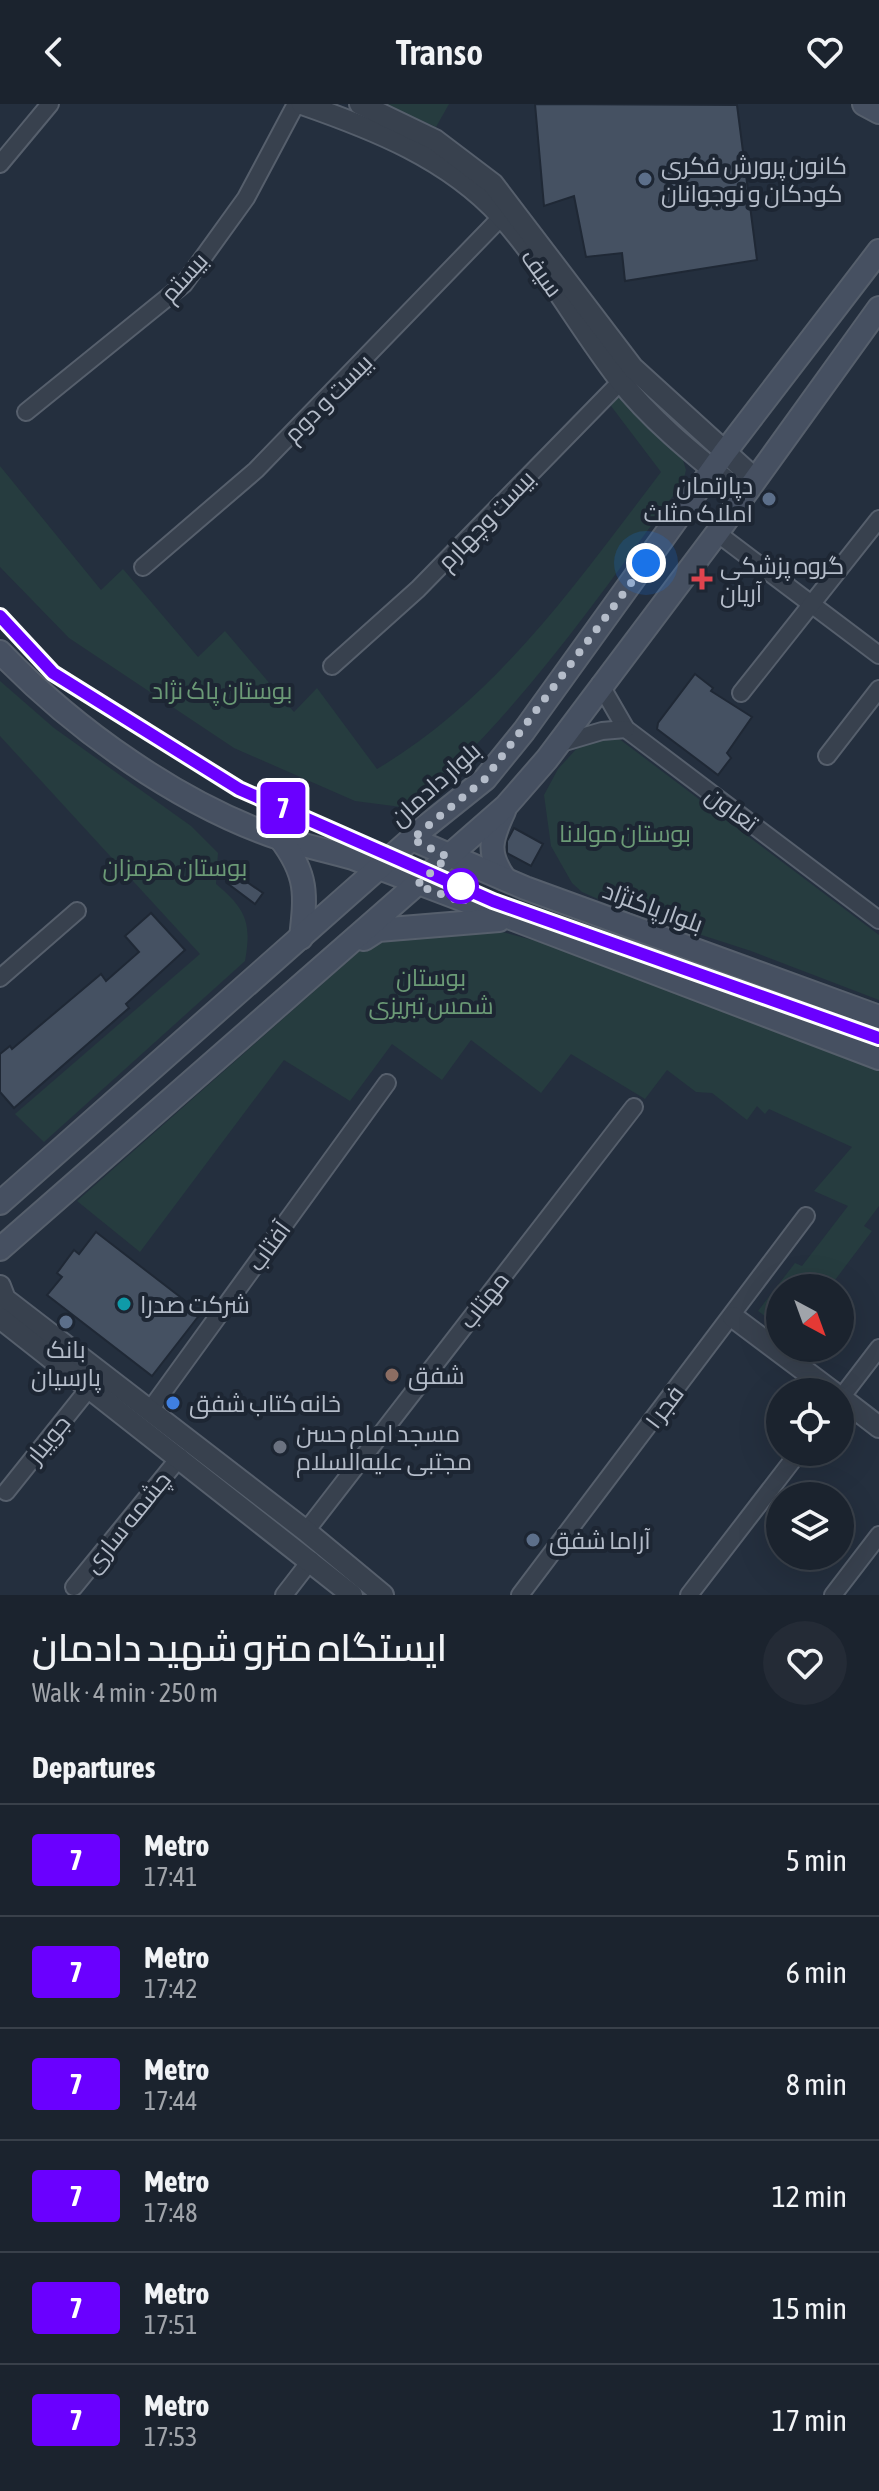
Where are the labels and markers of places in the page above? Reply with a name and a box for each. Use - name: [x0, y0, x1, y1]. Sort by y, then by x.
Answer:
- place label: کانون پرورش فکری کودکان و نوجوانان: [661, 152, 847, 208]
- marker: کانون پرورش فکری کودکان و نوجوانان: [636, 170, 654, 188]
- place label: دپارتمان املاک مثلث: [643, 472, 753, 527]
- marker: دپارتمان املاک مثلث: [760, 490, 778, 508]
- place label: گروه پزشکی آریان: [720, 552, 844, 608]
- marker: گروه پزشکی آریان: [691, 568, 713, 590]
- unlabelled marker: [444, 869, 478, 903]
- place label: شرکت صدرا: [140, 1291, 250, 1318]
- marker: شرکت صدرا: [115, 1295, 133, 1313]
- marker: بانک پارسیان: [57, 1313, 75, 1331]
- place label: بانک پارسیان: [31, 1336, 101, 1394]
- place label: شفق: [408, 1362, 465, 1391]
- marker: شفق: [383, 1366, 401, 1384]
- place label: خانه کتاب شفق: [189, 1390, 341, 1419]
- marker: خانه کتاب شفق: [164, 1394, 182, 1412]
- place label: مسجد امام حسن مجتبی علیه‌السلام: [296, 1420, 472, 1478]
- marker: مسجد امام حسن مجتبی علیه‌السلام: [271, 1438, 289, 1456]
- place label: آراما شفق: [549, 1527, 651, 1556]
- marker: آراما شفق: [524, 1531, 542, 1549]

